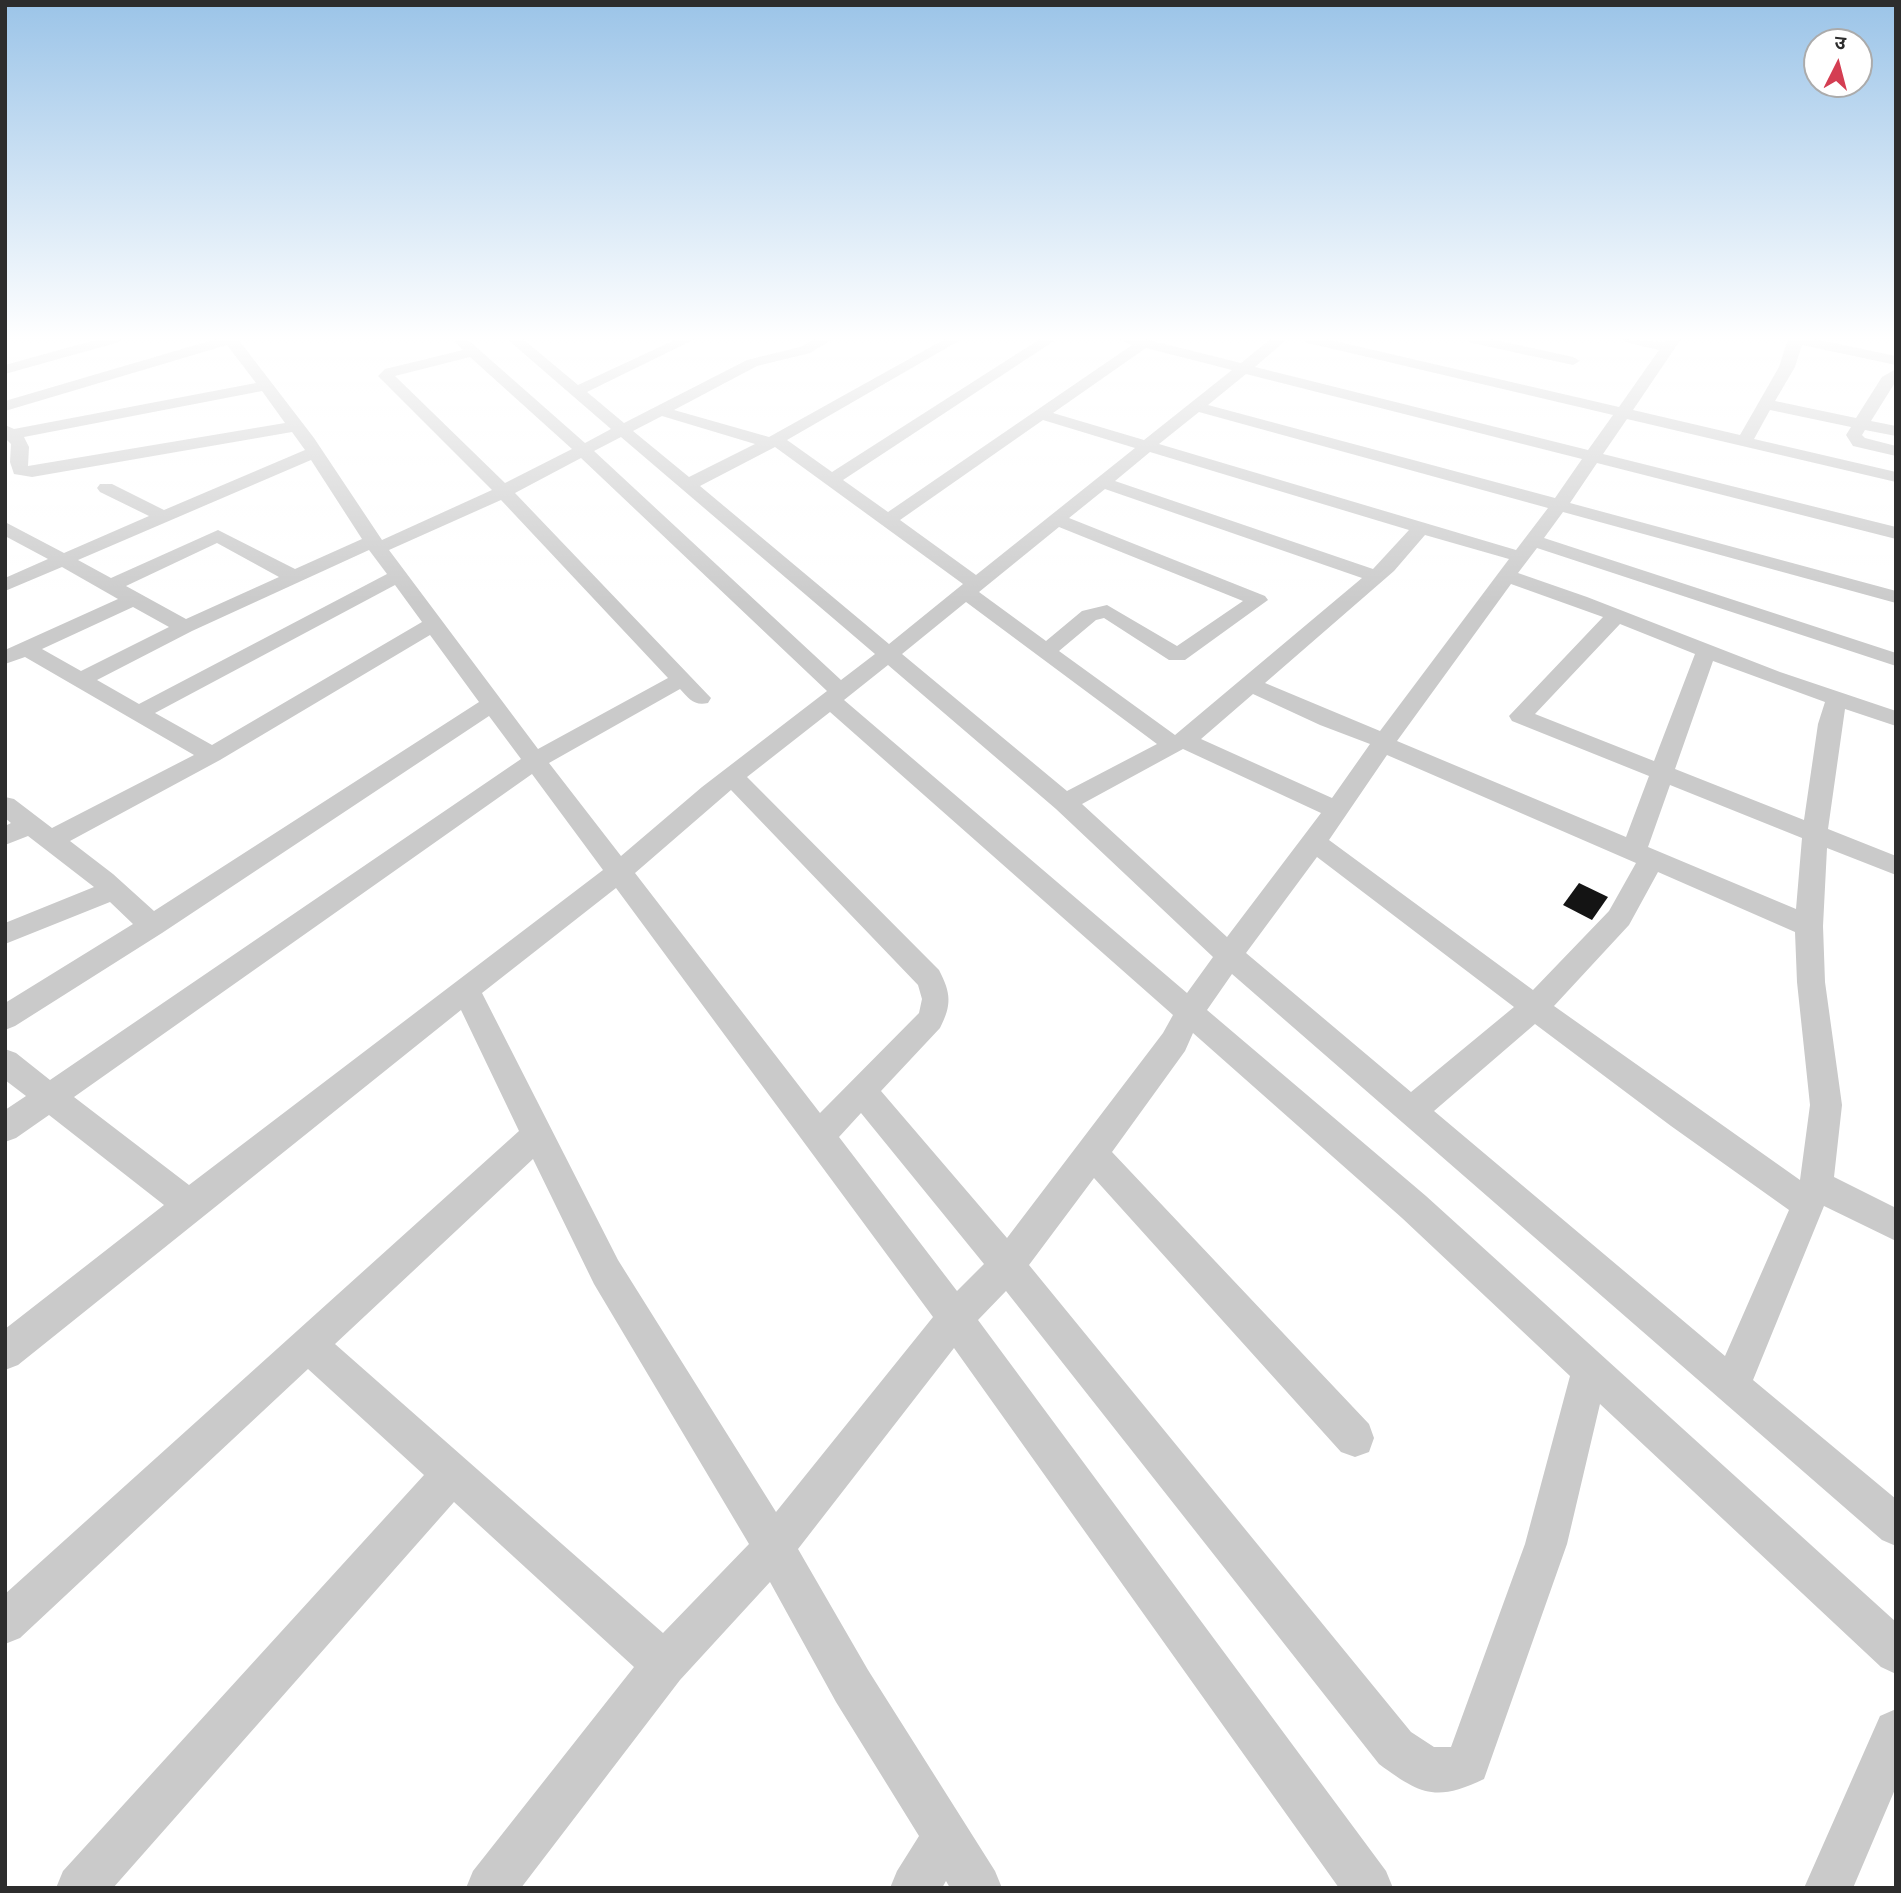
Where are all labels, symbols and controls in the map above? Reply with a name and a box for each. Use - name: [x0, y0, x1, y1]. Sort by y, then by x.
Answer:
- north arrow: [1803, 28, 1873, 98]
- text: उ: [1833, 30, 1847, 58]

